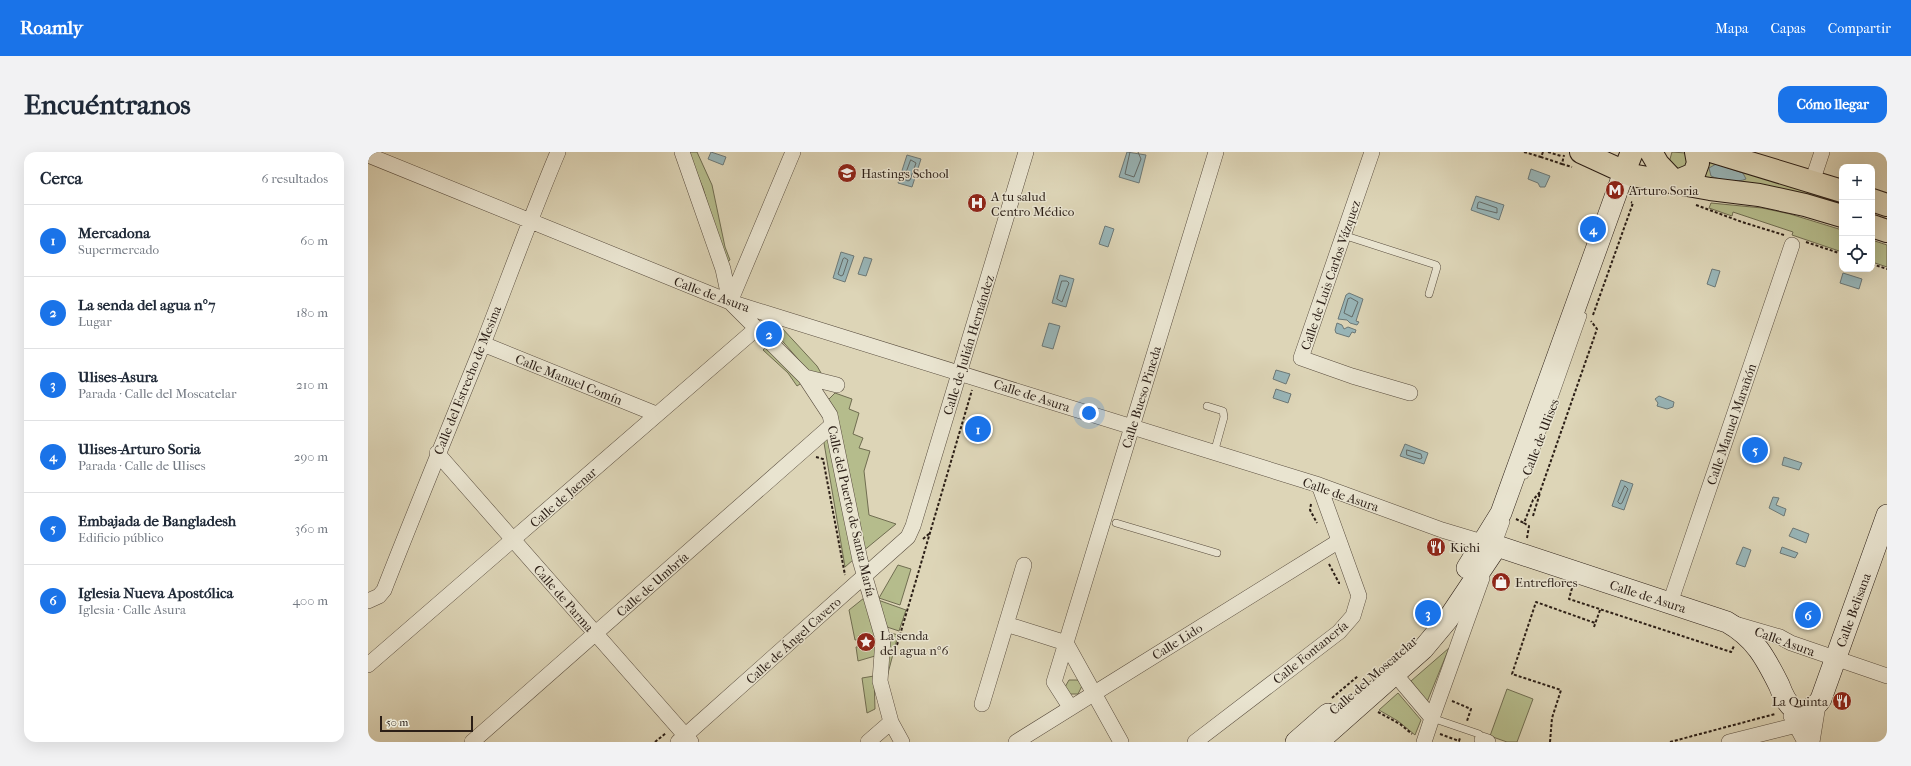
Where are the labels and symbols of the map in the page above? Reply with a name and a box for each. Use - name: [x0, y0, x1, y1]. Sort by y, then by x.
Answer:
- school or university icon: Hastings School: [836, 162, 858, 184]
- place label: Hastings School: [861, 166, 949, 181]
- metro station icon: Arturo Soria: [1604, 179, 1626, 201]
- place label: Arturo Soria: [1628, 183, 1699, 198]
- place label: A tu salud Centro Médico: [990, 189, 1075, 219]
- hospital icon: A tu salud Centro Médico: [966, 192, 988, 214]
- street label: Calle de Luis Carlos Vázquez: [1298, 198, 1363, 352]
- pin: 4: [1580, 214, 1606, 244]
- street label: Calle de Julián Hernández: [940, 273, 997, 417]
- street label: Calle de Asura: [672, 274, 753, 315]
- street label: Calle del Estrecho de Mesina: [431, 303, 505, 457]
- pin: 2: [756, 319, 782, 349]
- street label: Calle Bueso Pineda: [1119, 343, 1164, 450]
- street label: Calle Manuel Comín: [513, 351, 625, 408]
- street label: Calle Manuel Marañón: [1704, 361, 1759, 487]
- street label: Calle de Asura: [992, 376, 1073, 415]
- street label: Calle de Ulises: [1519, 397, 1562, 478]
- your location: [1079, 403, 1099, 423]
- pin: 1: [965, 414, 991, 444]
- street label: Calle del Puerto de Santa María: [824, 424, 879, 599]
- pin: 5: [1742, 435, 1768, 465]
- street label: Calle de Jaenar: [527, 464, 600, 530]
- street label: Calle de Asura: [1301, 474, 1382, 515]
- restaurant icon: Kichi: [1425, 536, 1447, 558]
- place label: Kichi: [1450, 540, 1480, 555]
- street label: Calle de Umbría: [613, 548, 692, 620]
- street label: Calle de Parma: [531, 562, 597, 635]
- street label: Calle Belisana: [1833, 570, 1874, 649]
- shop icon: Entreflores: [1490, 571, 1512, 593]
- place label: Entreflores: [1515, 575, 1578, 590]
- street label: Calle de Asura: [1608, 577, 1689, 616]
- street label: Calle de Ángel Cavero: [743, 594, 844, 687]
- pin: 3: [1415, 598, 1441, 628]
- pin: 6: [1795, 600, 1821, 630]
- street label: Calle Fontanería: [1270, 617, 1352, 687]
- street label: Calle Lido: [1149, 620, 1205, 663]
- street label: Calle Asura: [1753, 624, 1818, 660]
- place label: La senda del agua nº6: [880, 628, 950, 658]
- place icon: La senda del agua nº6: [855, 631, 877, 653]
- street label: Calle del Moscatelar: [1326, 633, 1421, 718]
- restaurant icon: La Quinta: [1831, 690, 1853, 712]
- place label: La Quinta: [1772, 694, 1829, 709]
- scale bar: [380, 714, 473, 733]

